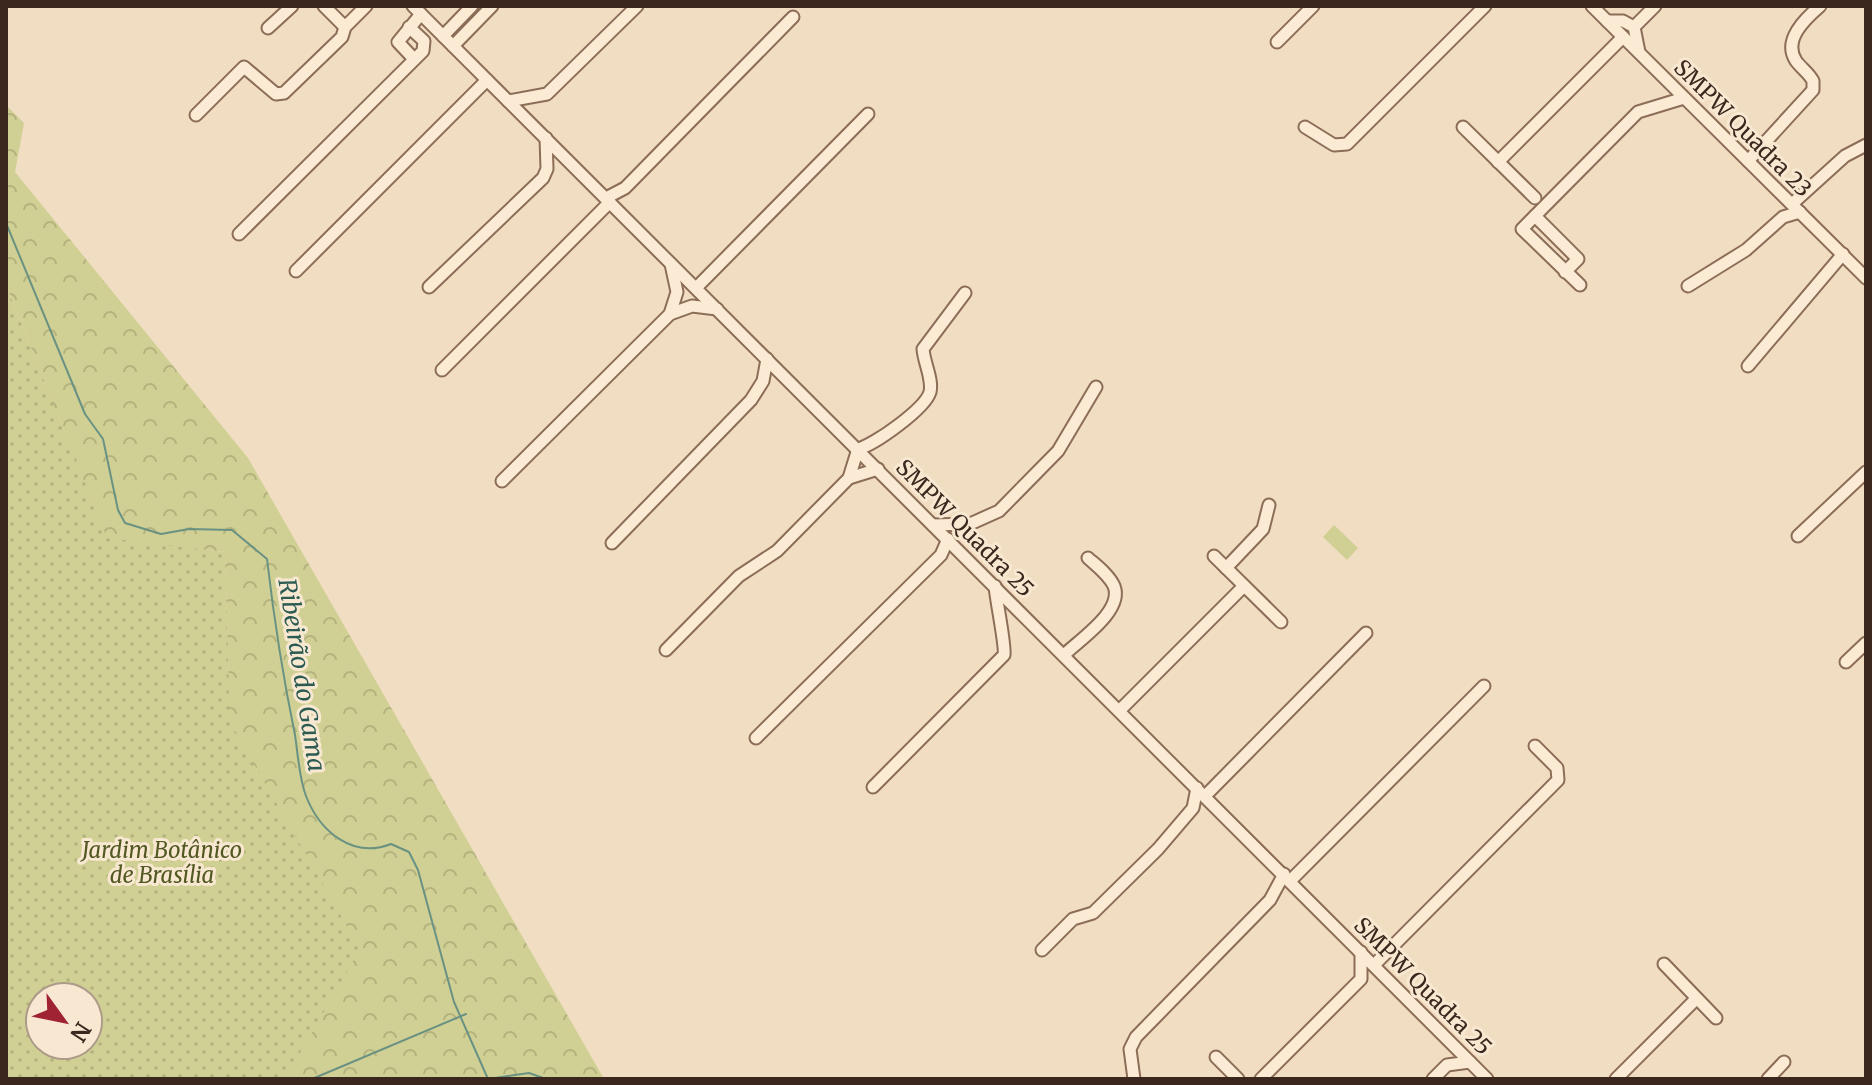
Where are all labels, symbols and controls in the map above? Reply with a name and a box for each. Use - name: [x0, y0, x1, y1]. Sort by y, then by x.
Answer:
- street label: SMPW Quadra 23: [1668, 53, 1818, 203]
- street label: SMPW Quadra 25: [890, 453, 1040, 603]
- water label: Ribeirão do Gama: [271, 576, 333, 774]
- park label: Jardim Botânico de Brasília: [80, 836, 242, 889]
- street label: SMPW Quadra 25: [1348, 911, 1498, 1061]
- north arrow: [24, 981, 104, 1061]
- text: N: [64, 1017, 97, 1047]

